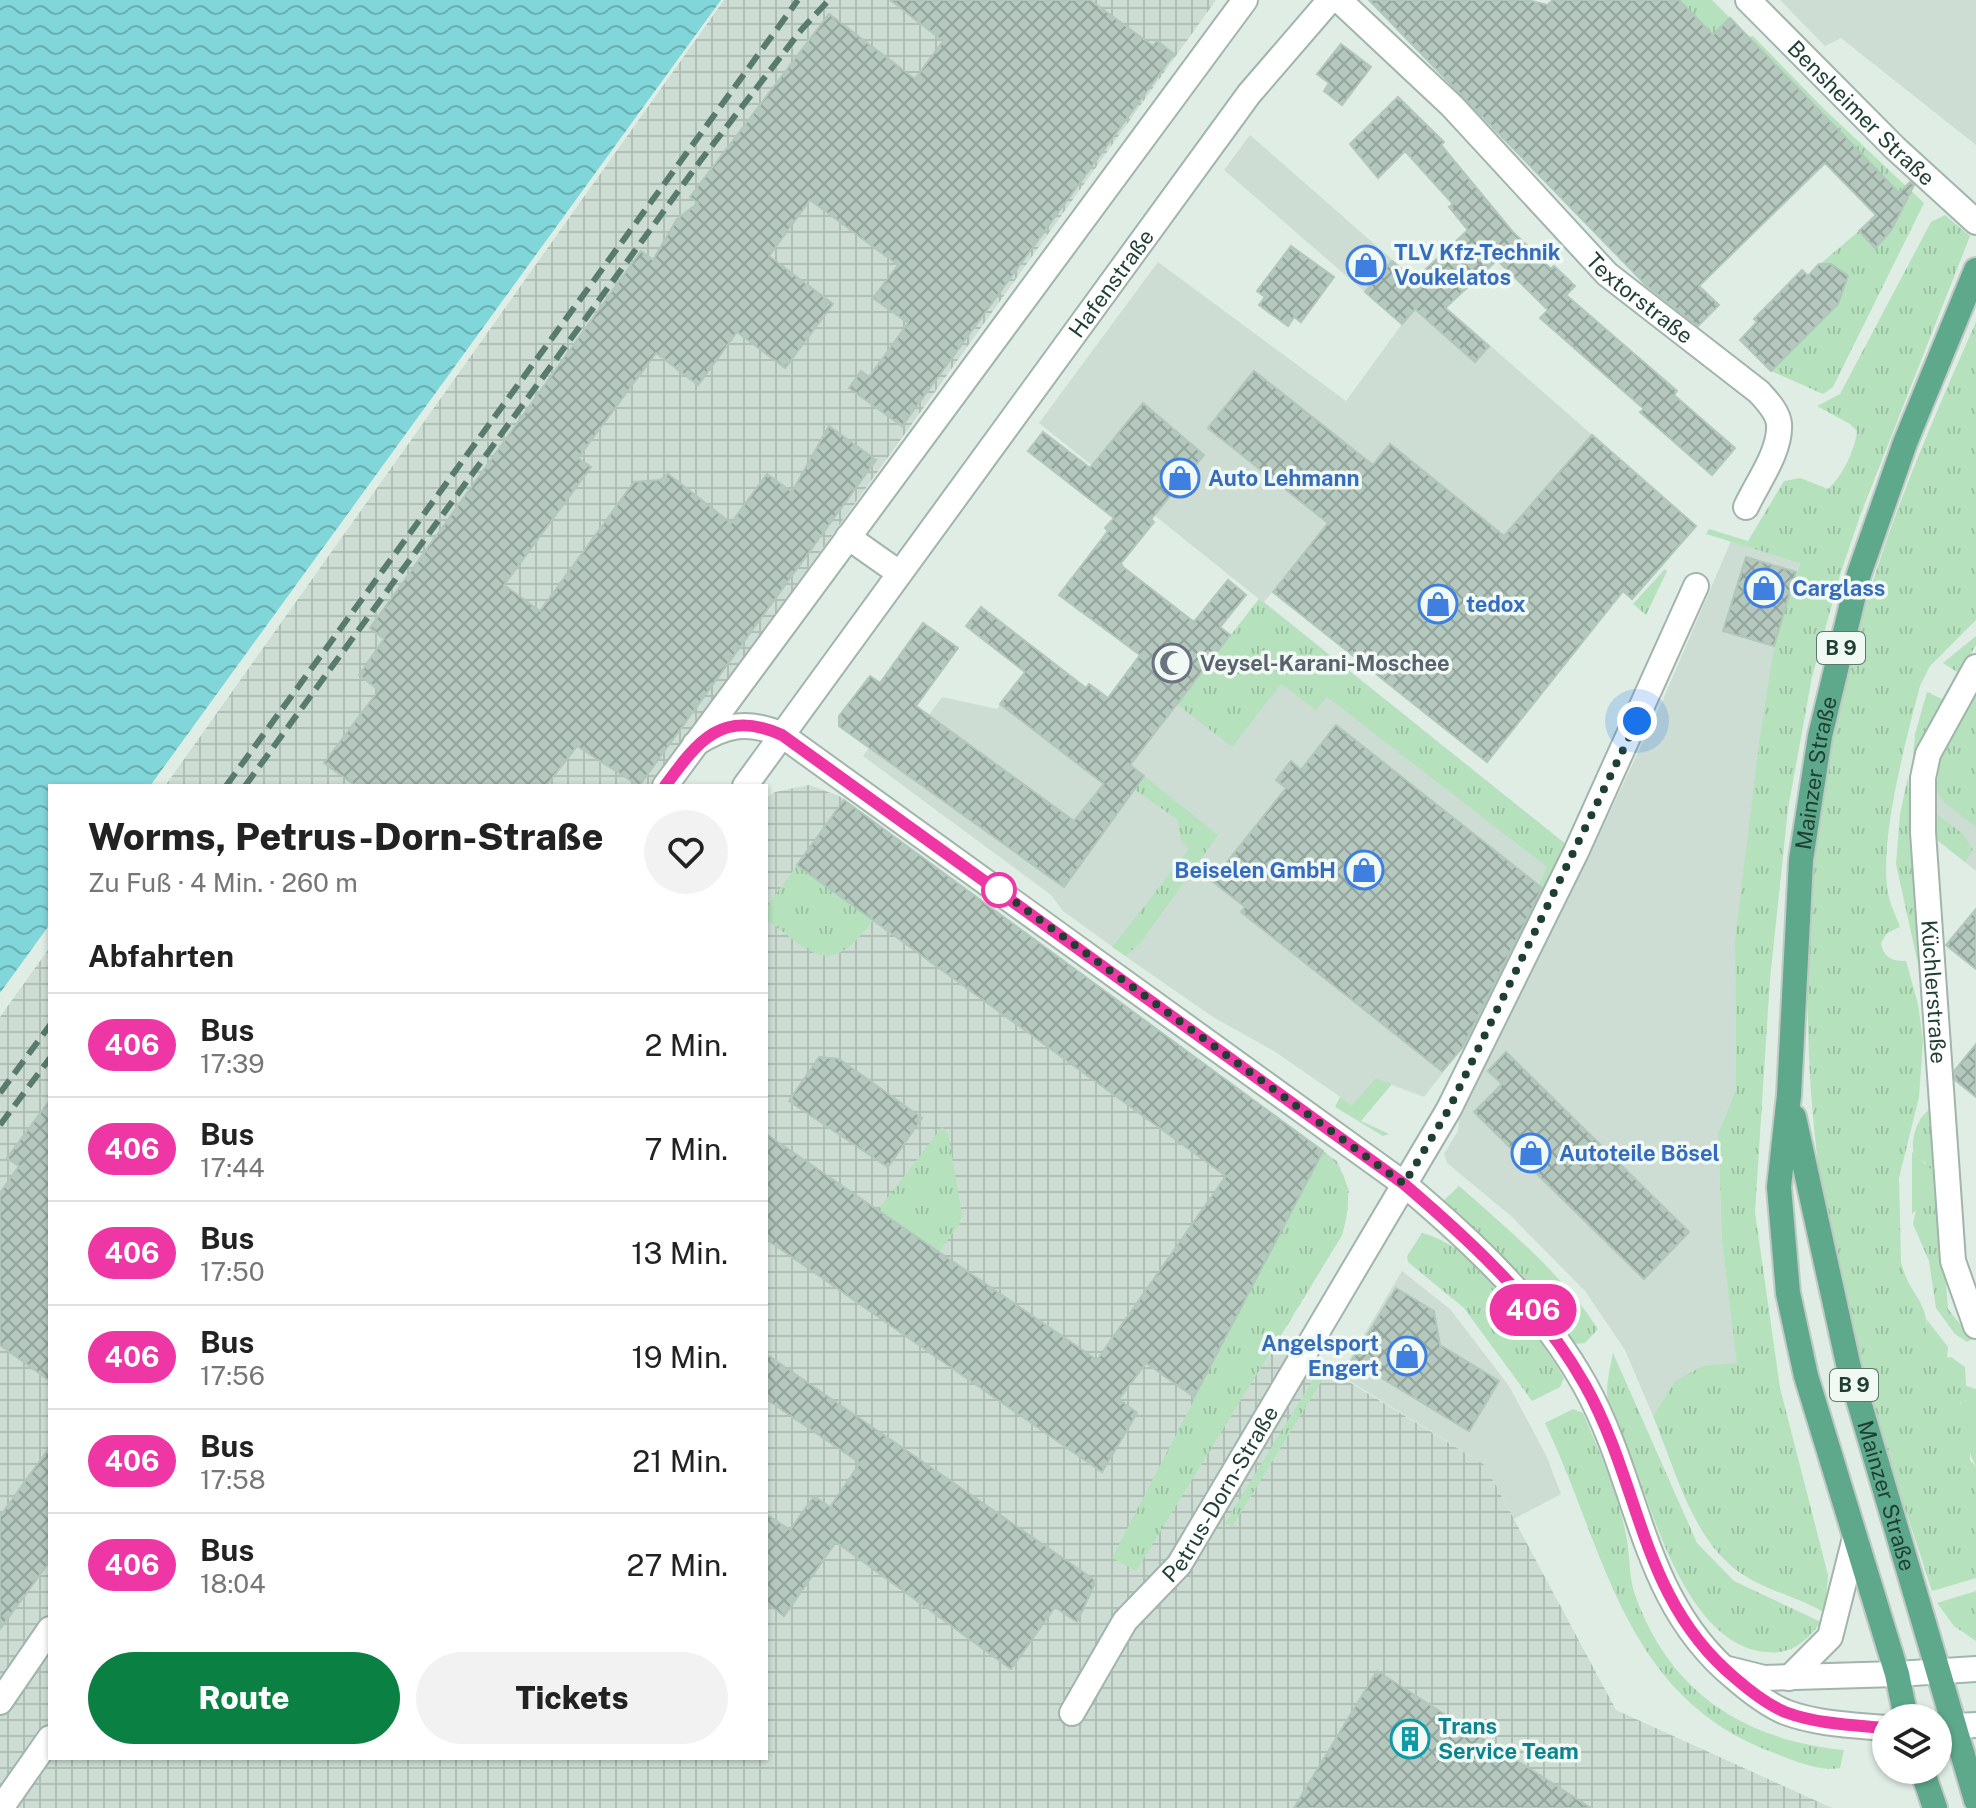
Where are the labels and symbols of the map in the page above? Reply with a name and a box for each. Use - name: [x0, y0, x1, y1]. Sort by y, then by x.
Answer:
- street label: Bensheimer Straße: [1782, 35, 1940, 191]
- street label: Hafenstraße: [1063, 224, 1159, 342]
- place label: TLV Kfz-Technik Voukelatos: [1394, 239, 1561, 290]
- shop icon: TLV Kfz-Technik Voukelatos: [1345, 244, 1387, 286]
- street label: Textorstraße: [1581, 247, 1698, 349]
- shop icon: Auto Lehmann: [1159, 457, 1201, 499]
- place label: Auto Lehmann: [1208, 465, 1360, 491]
- shop icon: Carglass: [1743, 567, 1785, 609]
- place label: Carglass: [1792, 575, 1885, 601]
- shop icon: tedox: [1417, 583, 1459, 625]
- place label: tedox: [1466, 591, 1526, 617]
- road number: B 9: [1817, 632, 1865, 664]
- mosque icon: Veysel-Karani-Moschee: [1151, 642, 1193, 684]
- place label: Veysel-Karani-Moschee: [1200, 650, 1450, 676]
- street label: Mainzer Straße: [1790, 693, 1842, 851]
- your location: [1617, 701, 1657, 741]
- shop icon: Beiselen GmbH: [1343, 849, 1385, 891]
- place label: Beiselen GmbH: [1174, 857, 1336, 883]
- unlabelled marker: [982, 873, 1016, 907]
- street label: Küchlerstraße: [1916, 919, 1952, 1064]
- shop icon: Autoteile Bösel: [1510, 1132, 1552, 1174]
- place label: Autoteile Bösel: [1559, 1140, 1720, 1166]
- line badge: 406: [1487, 1284, 1579, 1336]
- place label: Angelsport Engert: [1261, 1330, 1379, 1381]
- shop icon: Angelsport Engert: [1386, 1335, 1428, 1377]
- road number: B 9: [1830, 1369, 1878, 1401]
- street label: Petrus-Dorn-Straße: [1157, 1401, 1283, 1588]
- street label: Mainzer Straße: [1852, 1417, 1921, 1574]
- place label: Trans Service Team: [1438, 1713, 1579, 1764]
- building icon: Trans Service Team: [1389, 1718, 1431, 1760]

